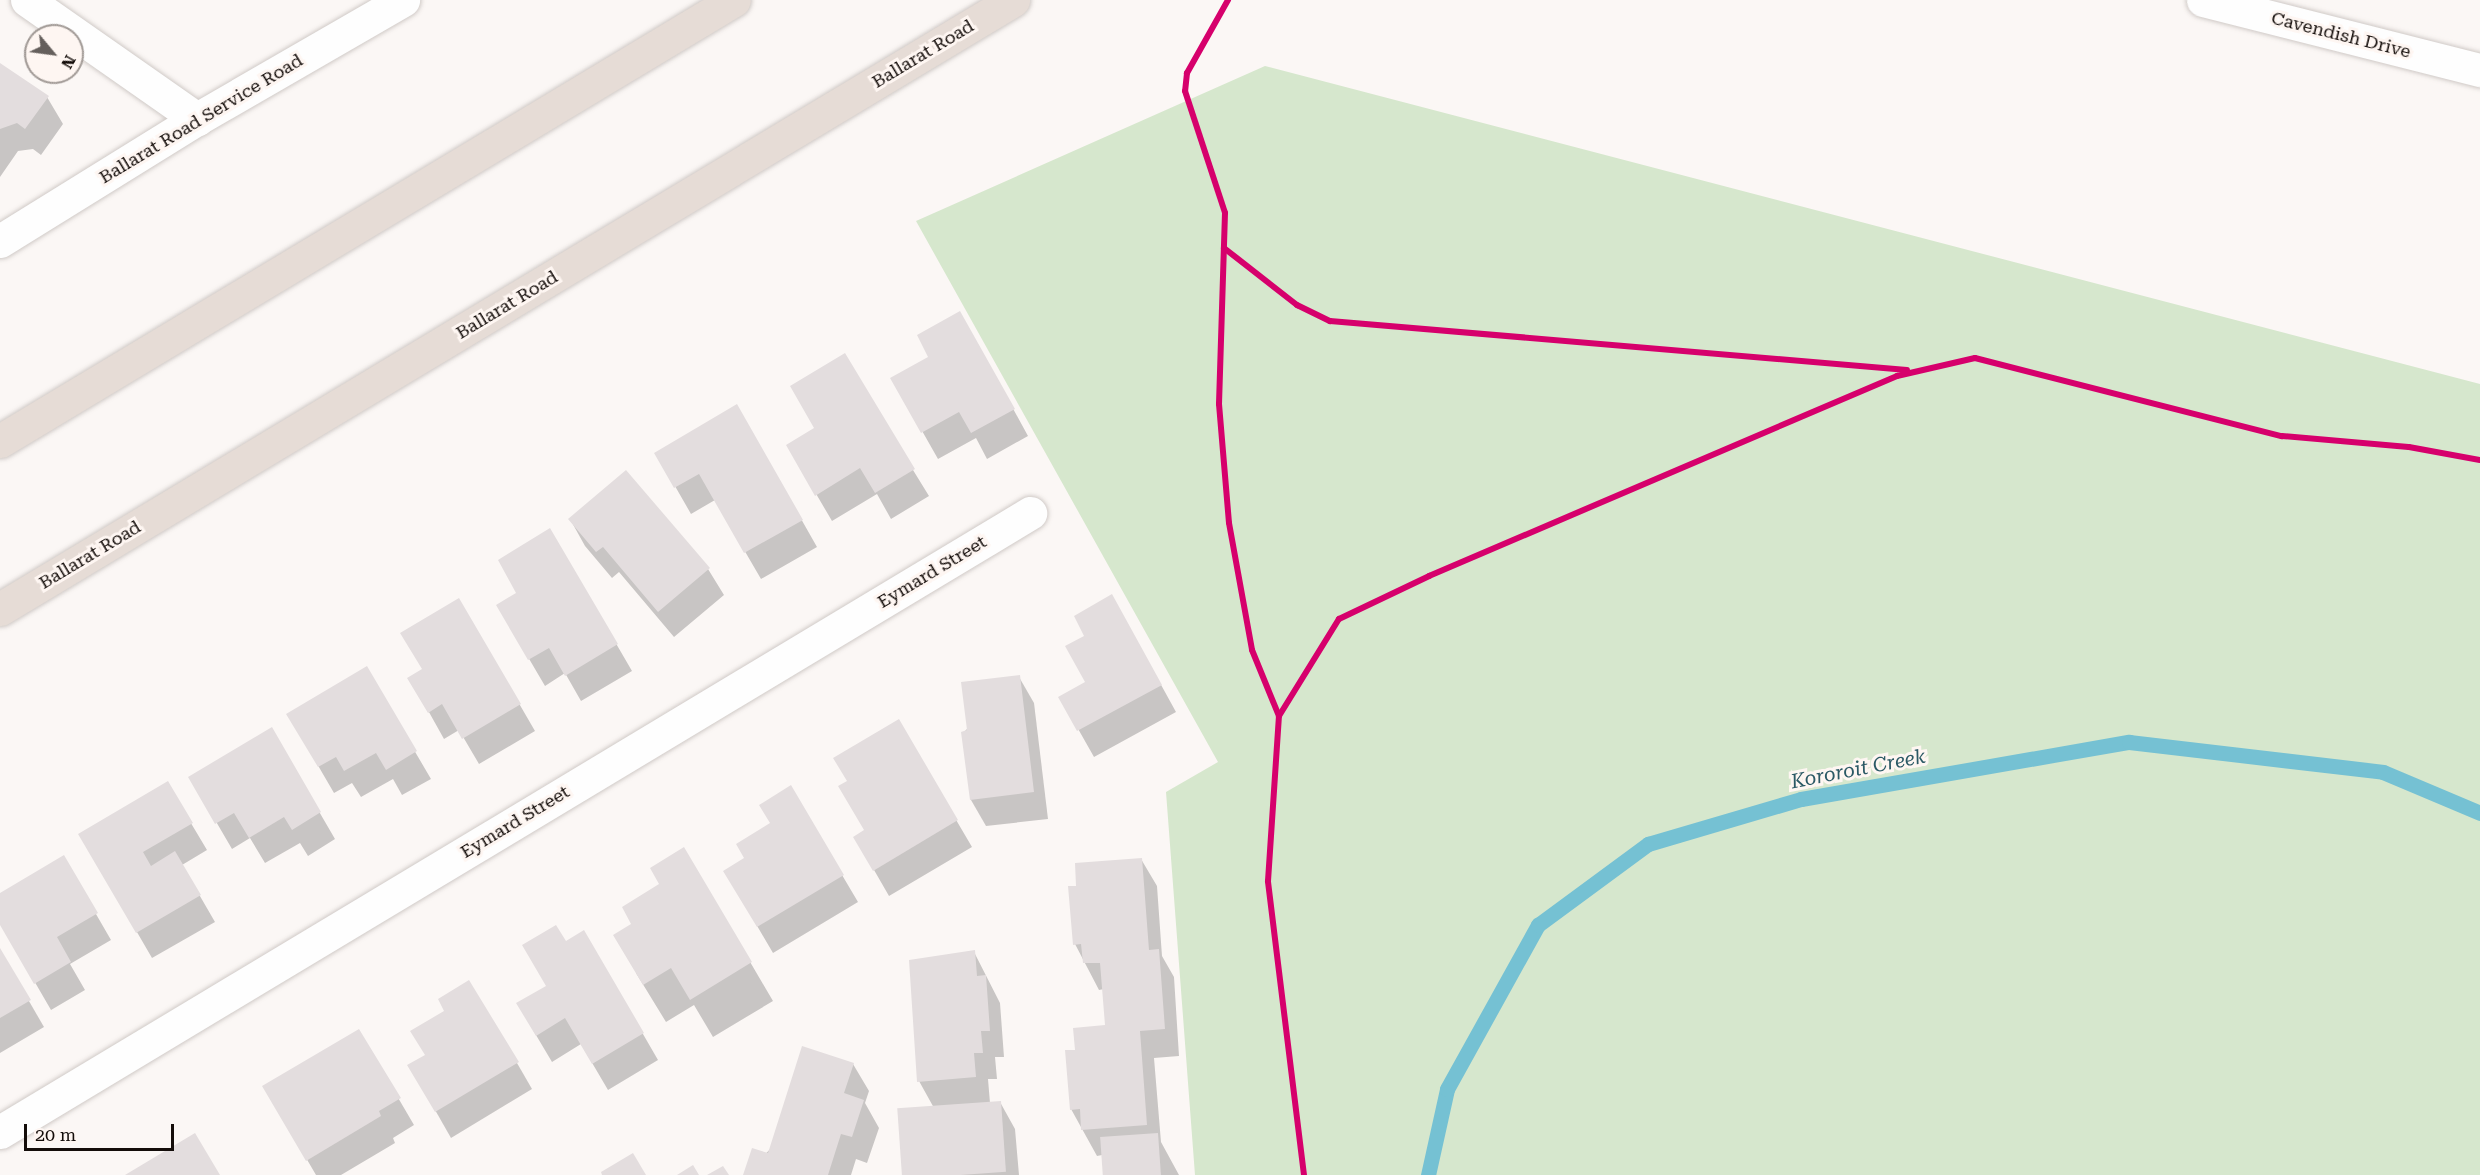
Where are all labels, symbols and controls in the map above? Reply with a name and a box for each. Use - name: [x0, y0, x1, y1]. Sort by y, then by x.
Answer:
- street label: Cavendish Drive: [2269, 7, 2413, 63]
- street label: Ballarat Road: [868, 15, 978, 93]
- north arrow: [24, 24, 84, 84]
- street label: Ballarat Road Service Road: [95, 50, 307, 188]
- text: N: [57, 52, 80, 72]
- street label: Ballarat Road: [452, 266, 562, 344]
- street label: Ballarat Road: [35, 516, 145, 594]
- street label: Eymard Street: [874, 531, 990, 613]
- water label: Kororoit Creek: [1789, 744, 1927, 794]
- street label: Eymard Street: [457, 781, 573, 863]
- scale bar: [27, 1112, 177, 1150]
- text: 20 m: [35, 1124, 76, 1145]

